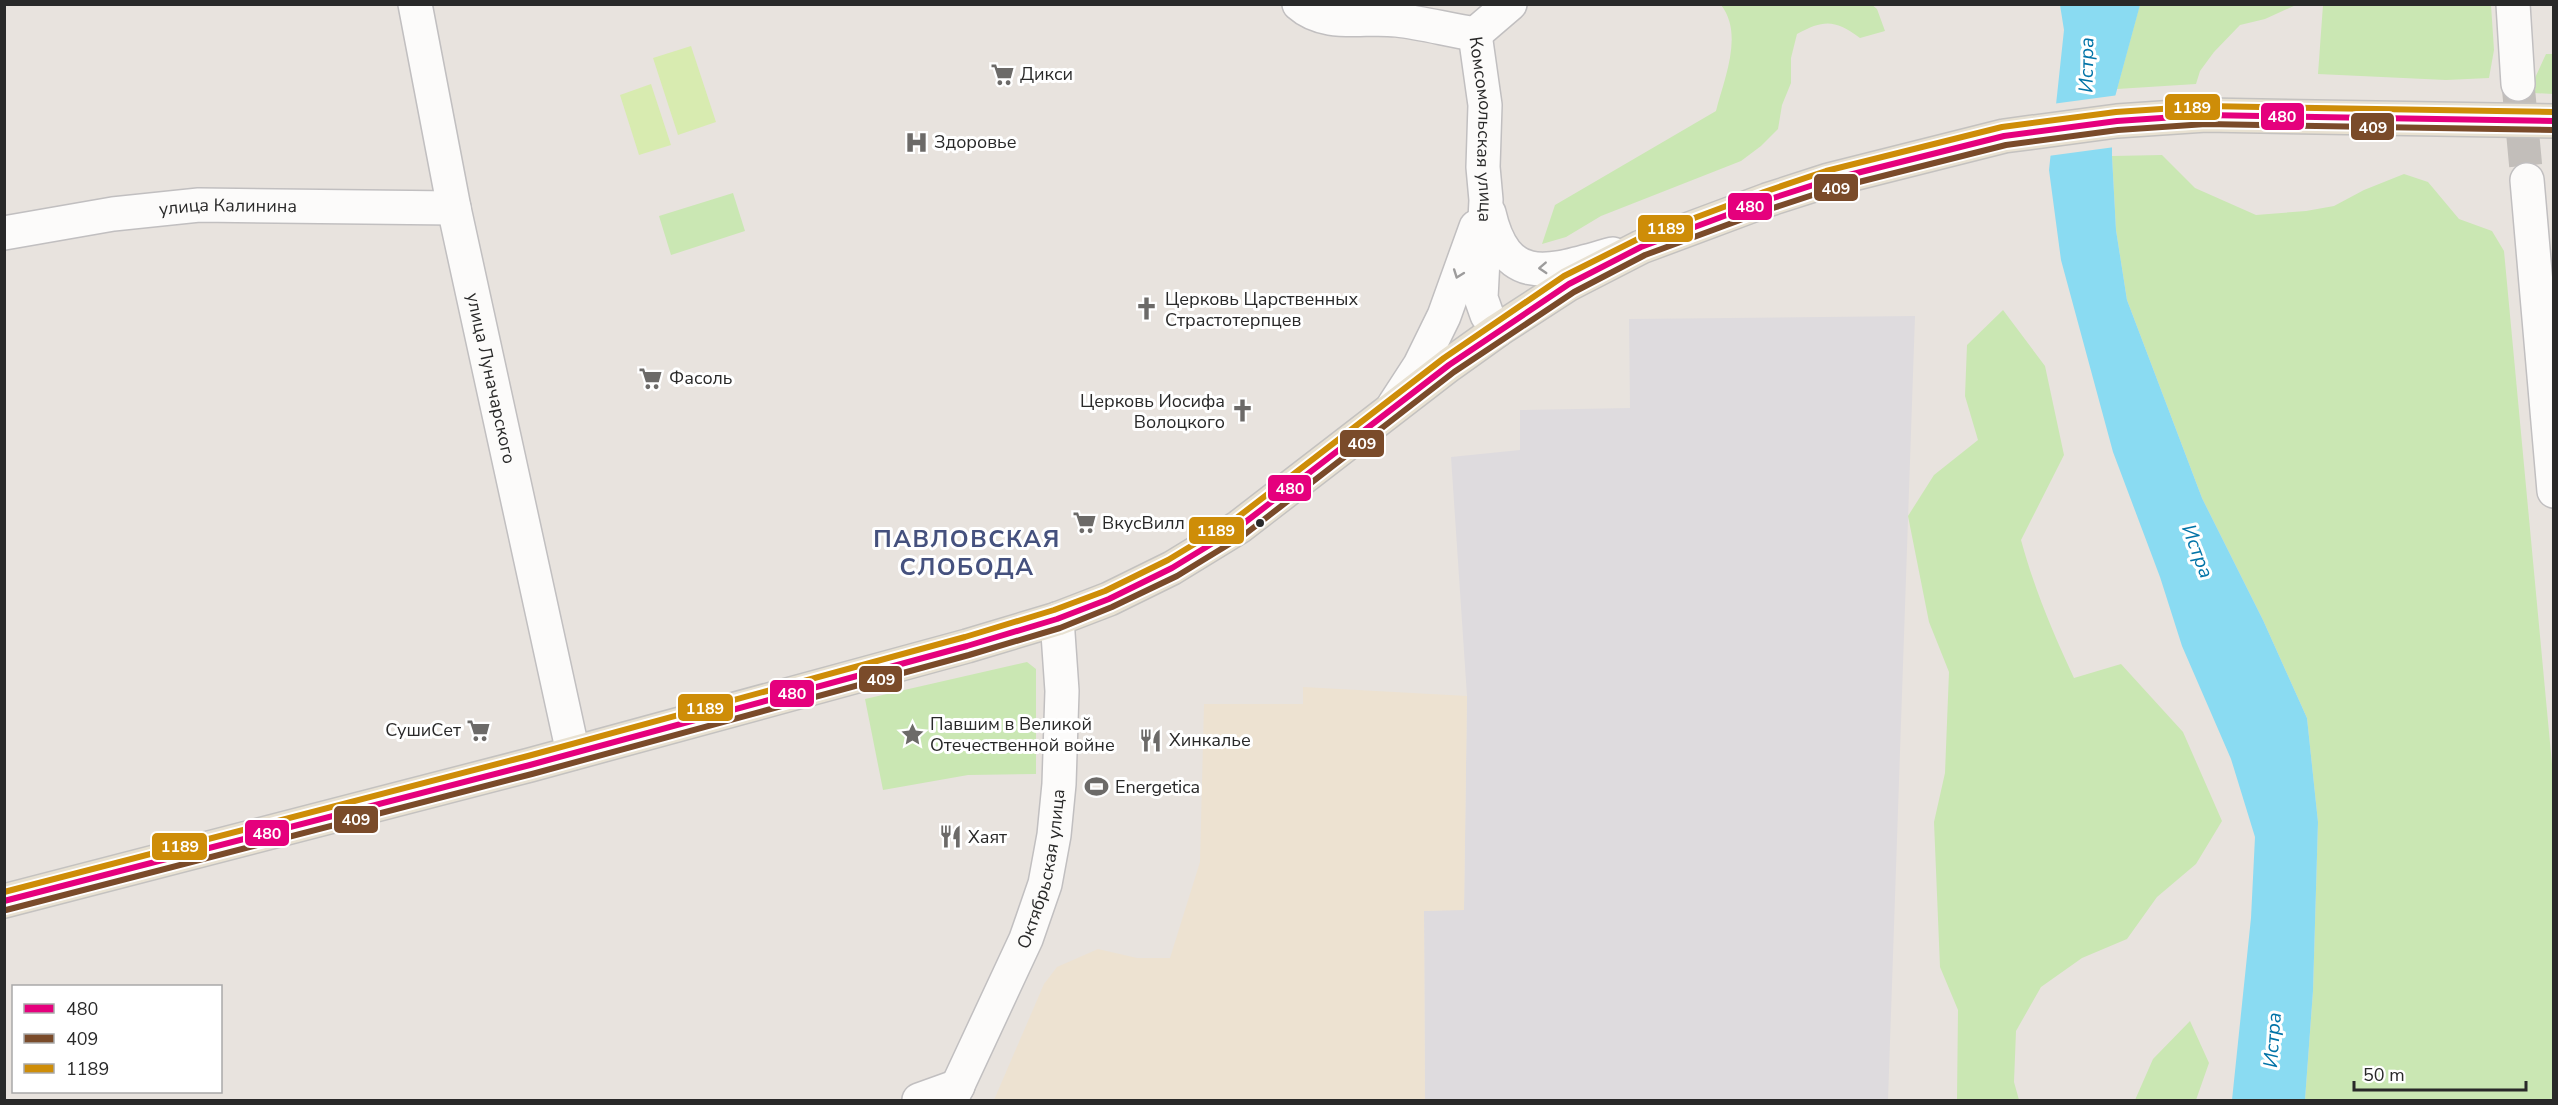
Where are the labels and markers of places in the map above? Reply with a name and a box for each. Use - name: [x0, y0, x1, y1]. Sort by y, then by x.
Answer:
- supermarket icon: Дикси: [989, 61, 1015, 87]
- place label: Дикси: [1020, 62, 1073, 86]
- hospital icon: Здоровье: [903, 129, 929, 155]
- place label: Здоровье: [934, 130, 1017, 154]
- place label: Церковь Царственных Страстотерпцев: [1165, 287, 1358, 332]
- church icon: Церковь Царственных Страстотерпцев: [1134, 296, 1160, 322]
- supermarket icon: Фасоль: [638, 365, 664, 391]
- place label: Фасоль: [669, 366, 732, 390]
- place label: Церковь Иосифа Волоцкого: [1080, 389, 1225, 434]
- church icon: Церковь Иосифа Волоцкого: [1230, 398, 1256, 424]
- supermarket icon: ВкусВилл: [1071, 510, 1097, 536]
- place label: ВкусВилл: [1102, 511, 1185, 535]
- unlabelled marker: [1254, 517, 1266, 529]
- place label: Павшим в Великой Отечественной войне: [930, 712, 1115, 757]
- supermarket icon: СушиСет: [466, 717, 492, 743]
- place label: СушиСет: [385, 718, 461, 742]
- place icon: Павшим в Великой Отечественной войне: [899, 721, 925, 747]
- restaurant icon: Хинкалье: [1138, 727, 1164, 753]
- place label: Хинкалье: [1169, 728, 1251, 752]
- sports icon: Energetica: [1084, 774, 1110, 800]
- place label: Energetica: [1115, 775, 1200, 799]
- restaurant icon: Хаят: [937, 824, 963, 850]
- place label: Хаят: [968, 825, 1007, 849]

